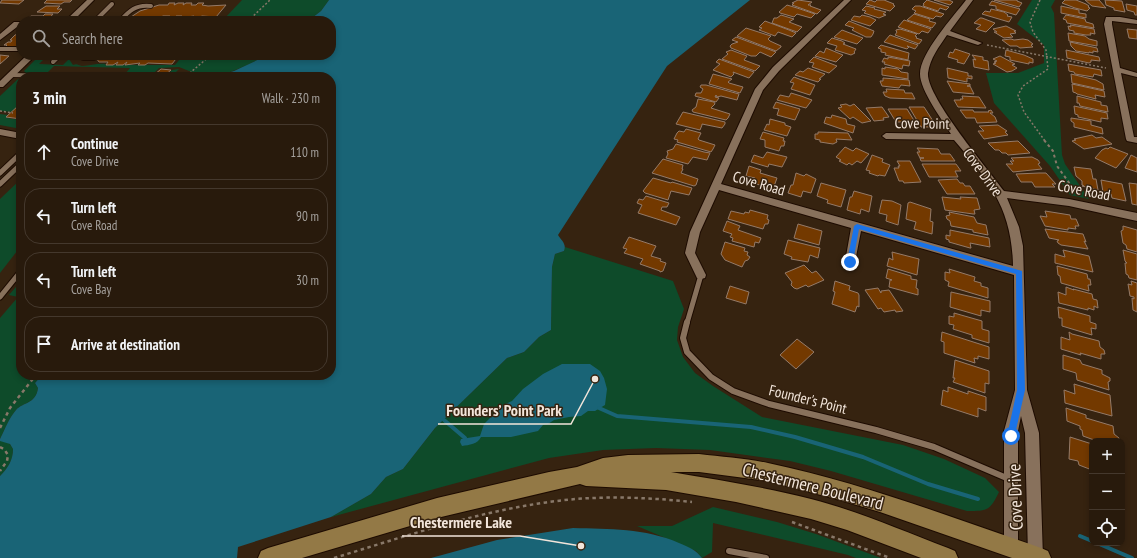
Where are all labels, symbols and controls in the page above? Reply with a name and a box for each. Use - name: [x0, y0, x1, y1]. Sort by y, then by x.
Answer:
- search box: [16, 16, 336, 60]
- icon: search: [30, 27, 52, 49]
- text: Search here: [62, 29, 123, 48]
- text: 3 min: [32, 87, 66, 109]
- text: Walk · 230 m: [262, 90, 320, 107]
- street label: Cove Point: [894, 113, 950, 133]
- text: Continue: [71, 134, 118, 153]
- icon: ahead: [33, 141, 55, 163]
- text: 110 m: [290, 144, 319, 161]
- street label: Cove Drive: [959, 144, 1007, 200]
- text: Cove Drive: [71, 153, 119, 170]
- street label: Cove Road: [731, 166, 787, 200]
- street label: Cove Road: [1056, 176, 1112, 204]
- text: Turn left: [71, 198, 116, 217]
- icon: left: [33, 205, 55, 227]
- text: 90 m: [296, 208, 319, 225]
- text: Cove Road: [71, 217, 117, 234]
- route end: [841, 253, 859, 271]
- text: Turn left: [71, 262, 116, 281]
- icon: left: [33, 269, 55, 291]
- text: 30 m: [296, 272, 319, 289]
- text: Cove Bay: [71, 281, 111, 298]
- icon: arrive: [33, 333, 55, 355]
- text: Arrive at destination: [71, 335, 180, 354]
- street label: Founder's Point: [767, 380, 849, 418]
- callout: Founders’ Point Park: [438, 396, 571, 424]
- text: Founders’ Point Park: [446, 400, 562, 420]
- route start: [1002, 427, 1020, 445]
- map controls: [1089, 438, 1125, 546]
- button: +: [1089, 438, 1125, 474]
- street label: Chestermere Boulevard: [740, 457, 886, 515]
- street label: Cove Drive: [1002, 463, 1028, 531]
- button: −: [1089, 474, 1125, 510]
- callout: Chestermere Lake: [402, 508, 520, 536]
- button: locate: [1089, 510, 1125, 546]
- text: Chestermere Lake: [410, 512, 512, 532]

